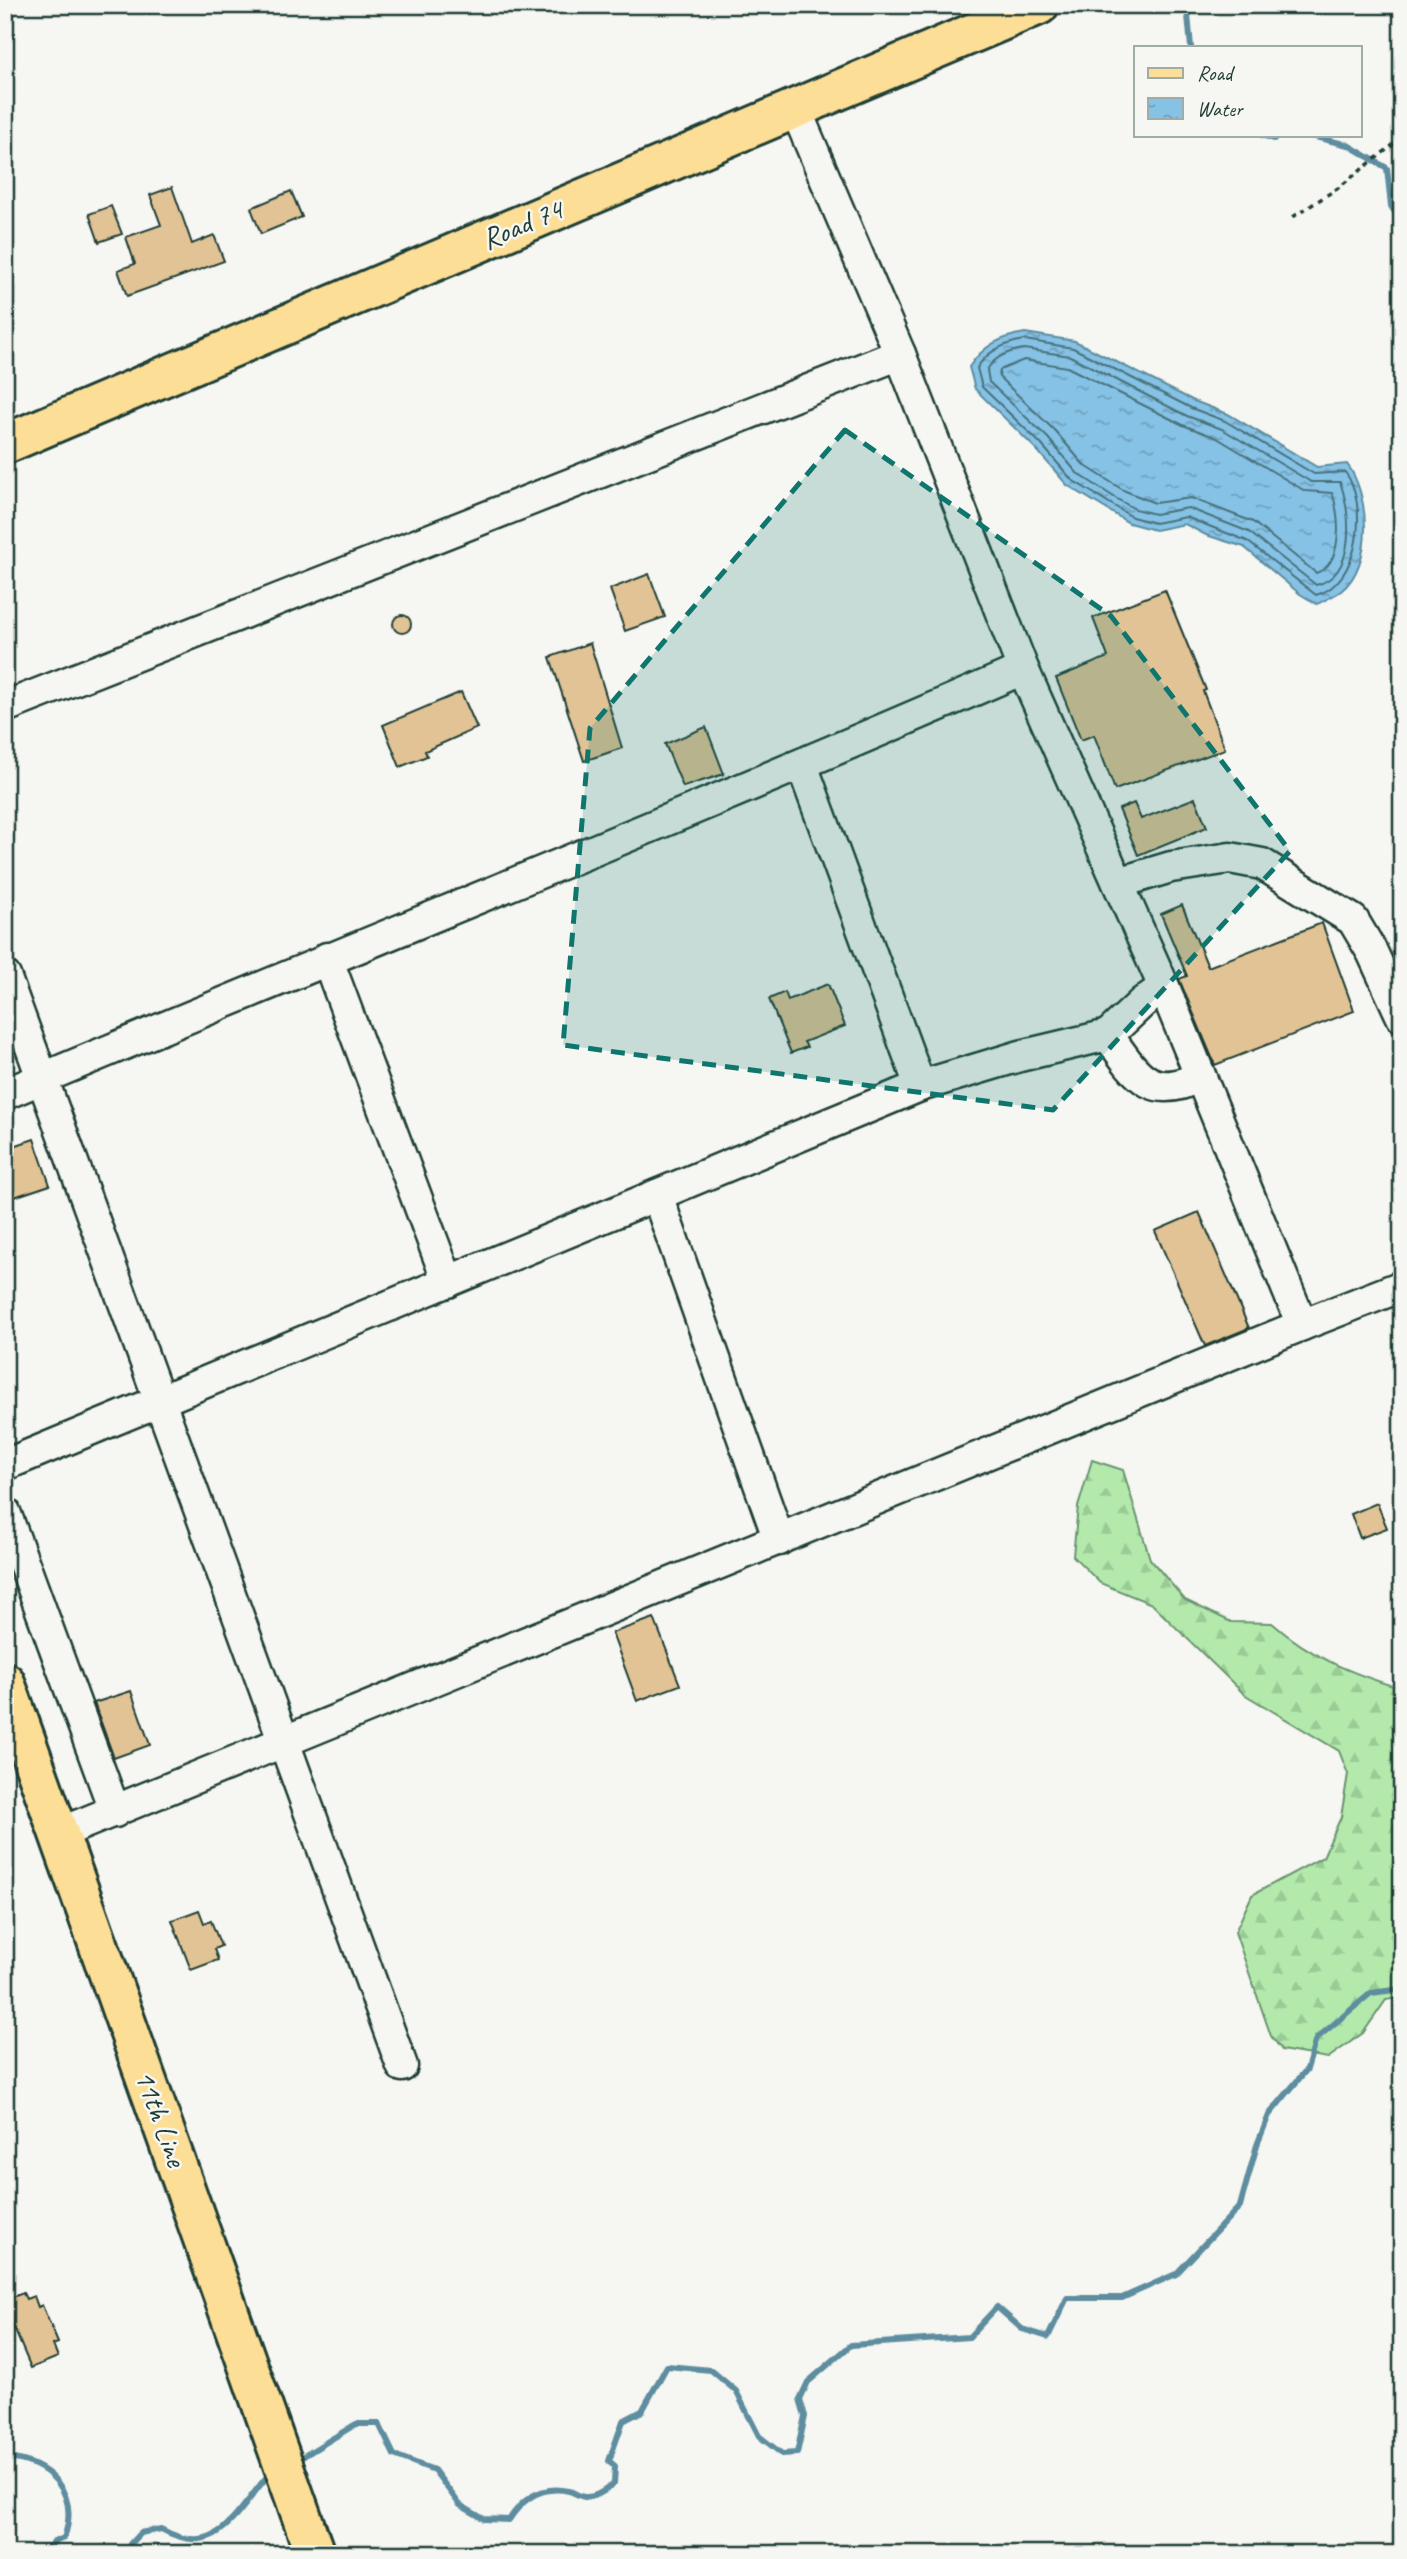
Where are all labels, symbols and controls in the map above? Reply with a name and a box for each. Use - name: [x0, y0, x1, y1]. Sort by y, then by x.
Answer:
- legend: [1134, 46, 1362, 136]
- text: Road: [1197, 60, 1236, 86]
- text: Water: [1197, 96, 1244, 122]
- street label: Road 74: [476, 189, 571, 258]
- street label: 11th Line: [126, 2065, 197, 2173]

